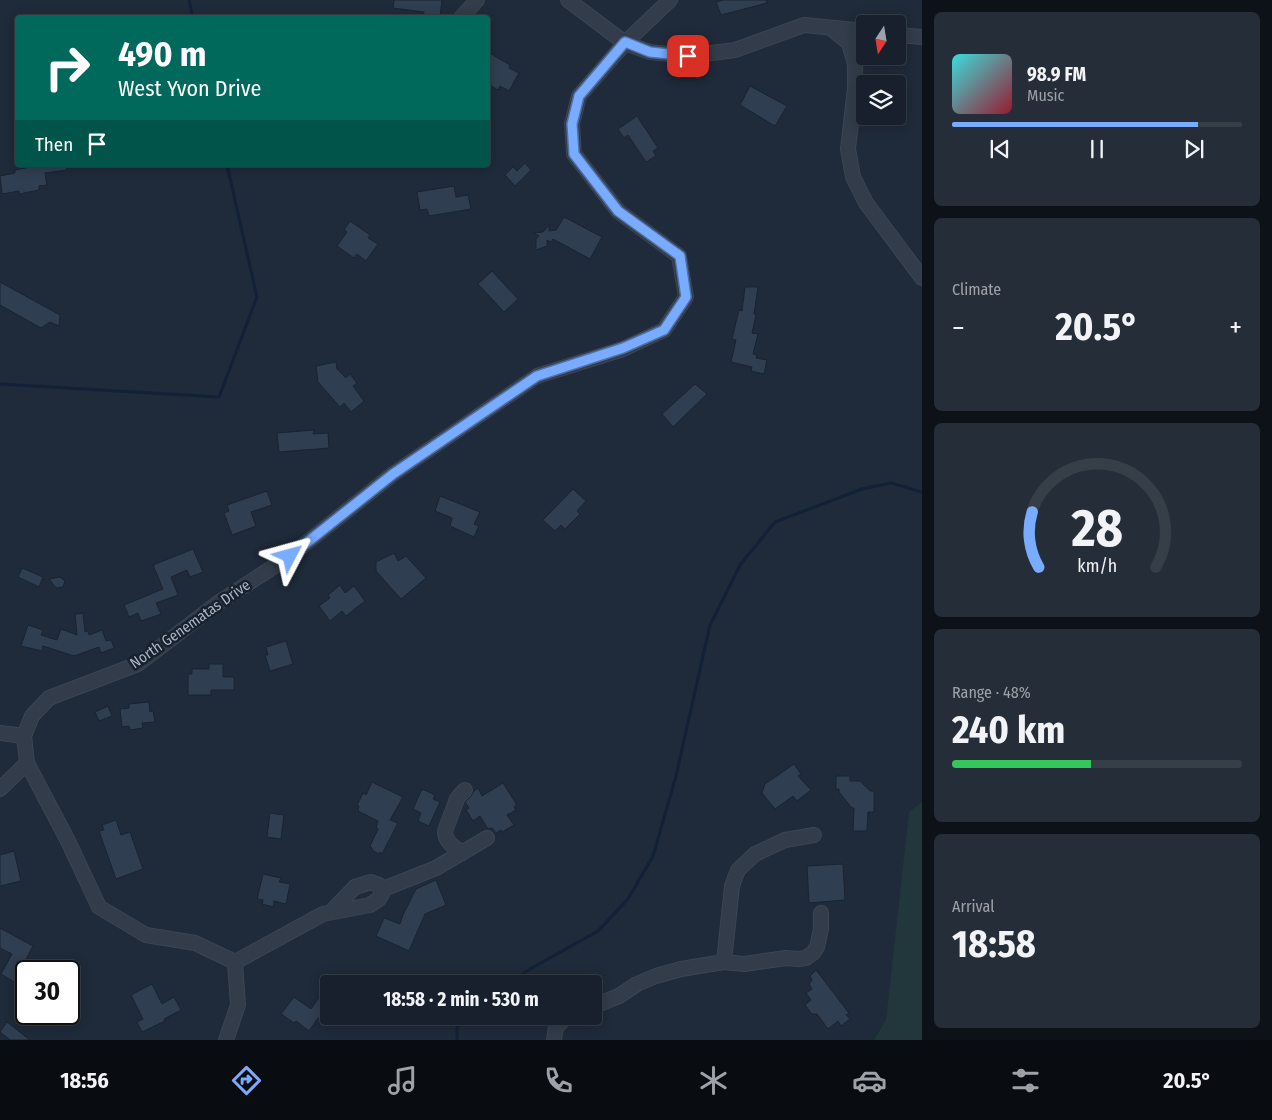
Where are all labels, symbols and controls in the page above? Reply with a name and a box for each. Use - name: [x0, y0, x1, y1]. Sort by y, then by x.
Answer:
- north arrow: [856, 15, 906, 65]
- map controls: [856, 15, 906, 125]
- text: 490 m: [118, 33, 207, 75]
- icon: right: [35, 35, 100, 100]
- pin: [667, 35, 709, 77]
- icon: arrive: [674, 42, 702, 70]
- text: 98.9 FM: [1027, 63, 1086, 86]
- text: West Yvon Drive: [118, 75, 261, 102]
- button: layers: [856, 75, 906, 125]
- text: Music: [1027, 86, 1064, 105]
- icon: arrive: [83, 130, 111, 158]
- text: Then: [35, 133, 73, 156]
- icon: previous: [986, 135, 1014, 163]
- icon: pause: [1083, 135, 1111, 163]
- icon: next: [1180, 135, 1208, 163]
- text: Climate: [952, 280, 1001, 299]
- text: 20.5°: [1055, 304, 1139, 350]
- text: −: [952, 311, 965, 344]
- text: +: [1229, 311, 1242, 344]
- text: 28: [1070, 497, 1123, 560]
- position arrow: [263, 529, 315, 581]
- text: km/h: [1077, 555, 1117, 577]
- street label: North Genematas Drive: [126, 576, 254, 672]
- text: Range · 48%: [952, 683, 1031, 702]
- text: 240 km: [952, 707, 1065, 753]
- text: Arrival: [952, 897, 994, 916]
- text: 18:58: [952, 921, 1036, 967]
- speed limit sign: 30: [15, 960, 80, 1025]
- text: 18:58 · 2 min · 530 m: [383, 988, 539, 1011]
- icon: directions: [229, 1063, 264, 1098]
- icon: music: [385, 1063, 420, 1098]
- icon: phone: [541, 1063, 576, 1098]
- icon: climate: [696, 1063, 731, 1098]
- icon: car: [852, 1063, 887, 1098]
- icon: filters: [1008, 1063, 1043, 1098]
- text: 18:56: [60, 1067, 109, 1094]
- text: 20.5°: [1163, 1067, 1212, 1094]

